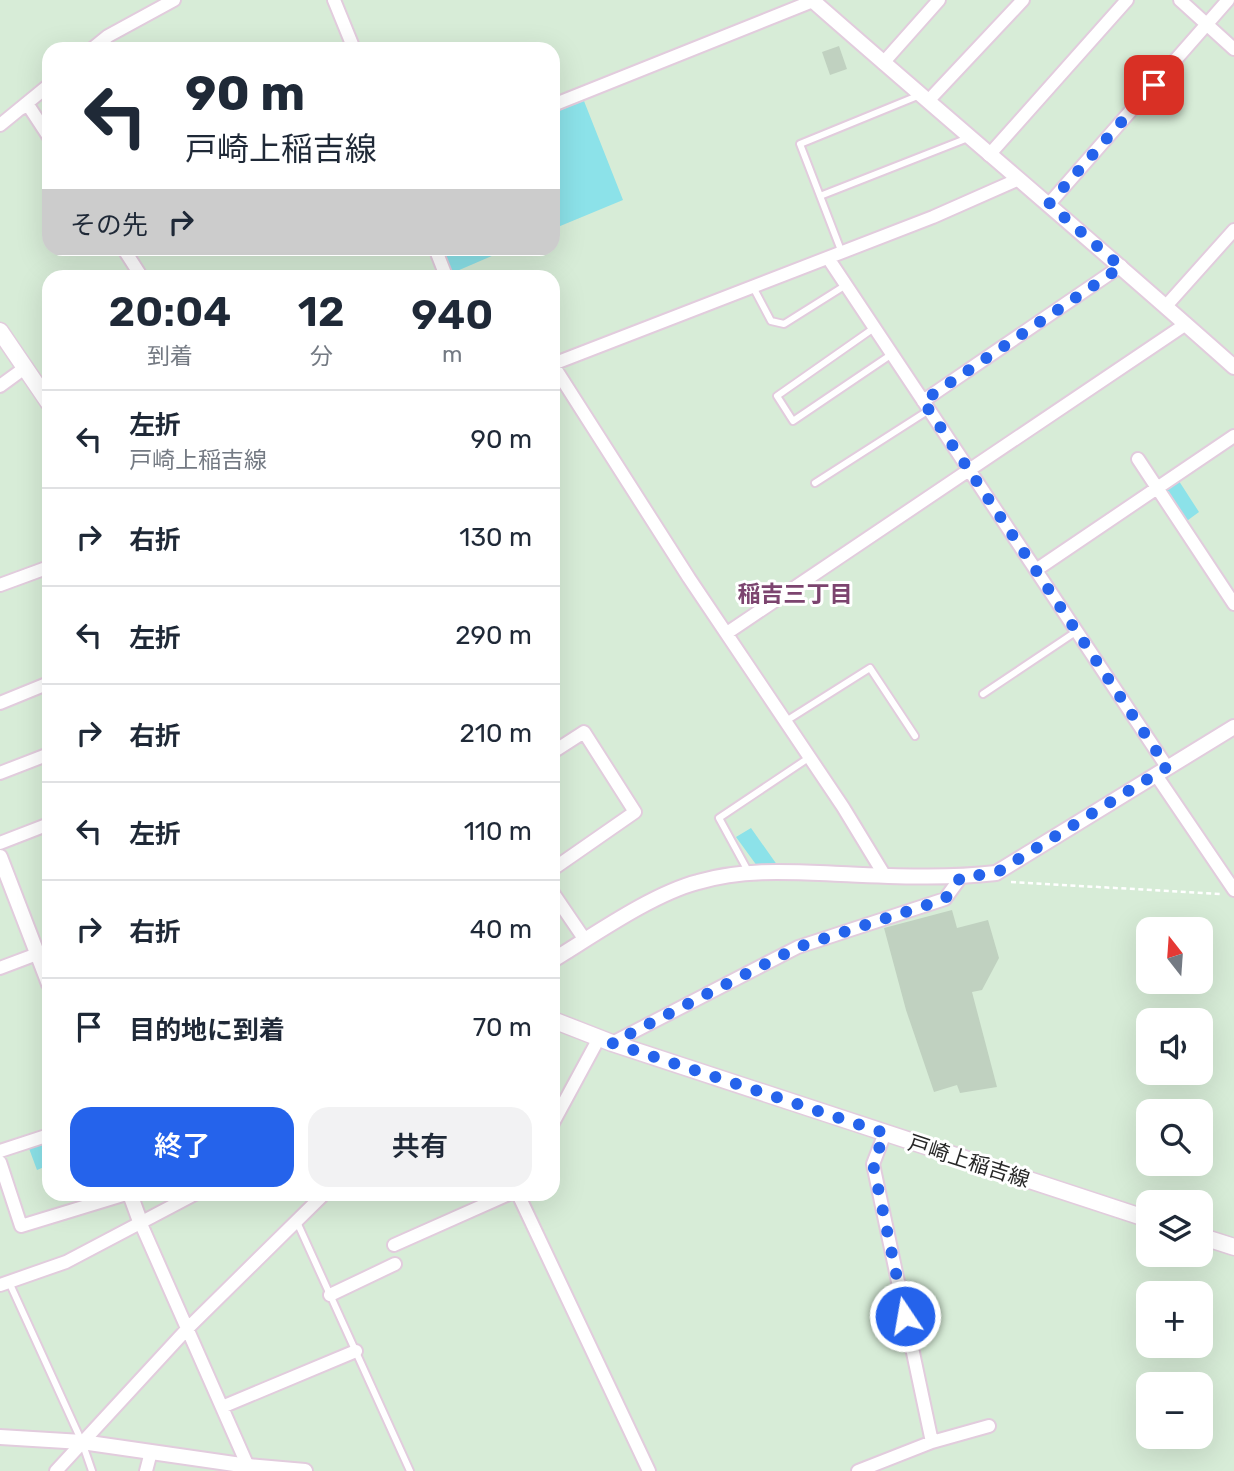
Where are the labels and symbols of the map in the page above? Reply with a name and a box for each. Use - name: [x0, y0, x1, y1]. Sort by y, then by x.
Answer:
- pin: [1124, 55, 1184, 115]
- district label: 稲吉三丁目: [738, 580, 853, 608]
- north arrow: [1136, 917, 1213, 994]
- street label: 戸崎上稲吉線: [905, 1130, 1033, 1192]
- position arrow: [868, 1279, 942, 1353]

